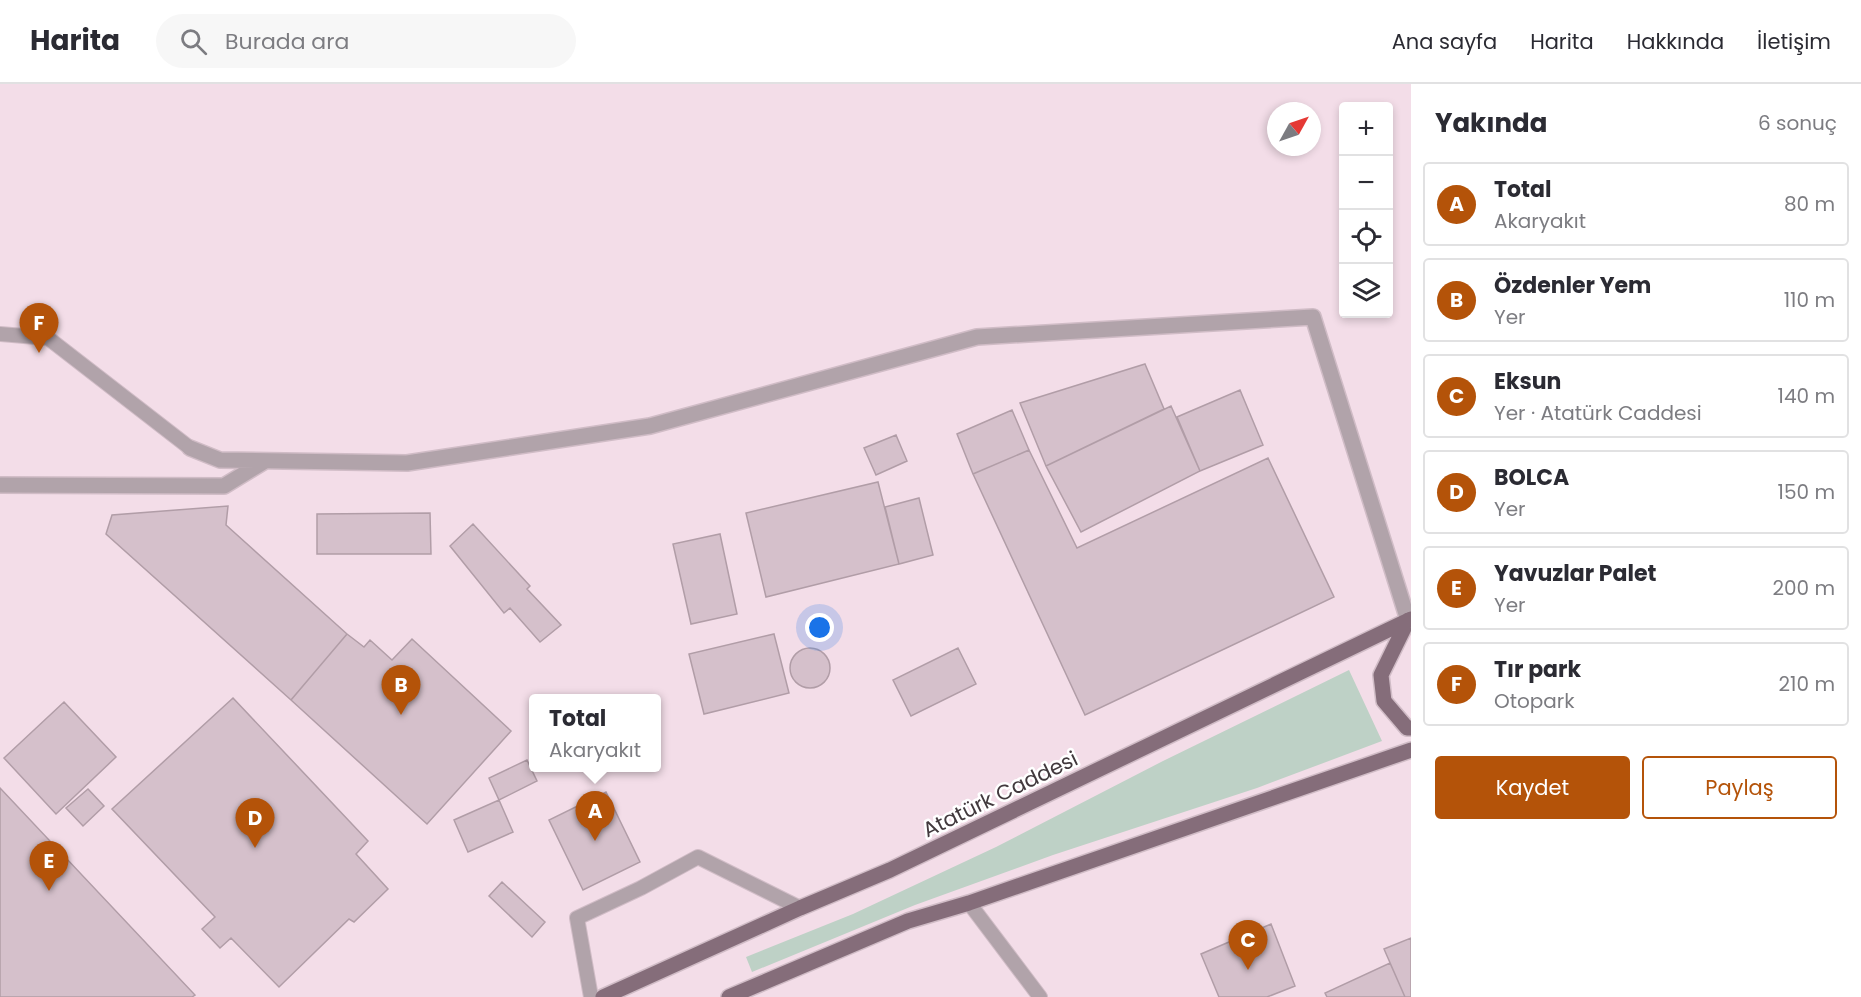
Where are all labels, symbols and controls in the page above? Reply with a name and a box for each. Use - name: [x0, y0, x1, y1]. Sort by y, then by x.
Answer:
- search box: [156, 14, 576, 68]
- text: Harita: [30, 21, 120, 60]
- icon: search: [177, 25, 210, 58]
- text: Burada ara: [225, 26, 349, 57]
- text: Ana sayfa: [1392, 27, 1497, 56]
- text: Harita: [1530, 27, 1594, 56]
- text: Hakkında: [1627, 27, 1724, 56]
- text: İletişim: [1757, 27, 1831, 56]
- north arrow: [1267, 102, 1321, 156]
- map controls: [1339, 102, 1393, 318]
- button: +: [1339, 102, 1393, 156]
- text: Yakında: [1435, 105, 1547, 141]
- text: 6 sonuç: [1758, 109, 1837, 137]
- button: −: [1339, 156, 1393, 210]
- text: Total: [1494, 174, 1551, 205]
- text: A: [1449, 190, 1464, 218]
- text: 80 m: [1784, 190, 1835, 218]
- text: Akaryakıt: [1494, 207, 1586, 235]
- button: locate: [1339, 210, 1393, 264]
- button: layers: [1339, 264, 1393, 318]
- text: Özdenler Yem: [1494, 270, 1651, 301]
- text: B: [1450, 286, 1463, 314]
- text: 110 m: [1784, 286, 1835, 314]
- text: Yer: [1494, 303, 1526, 331]
- pin: F: [20, 304, 58, 353]
- text: Eksun: [1494, 366, 1561, 397]
- text: C: [1449, 382, 1464, 410]
- text: 140 m: [1778, 382, 1835, 410]
- text: Yer · Atatürk Caddesi: [1494, 399, 1702, 427]
- text: BOLCA: [1494, 462, 1569, 493]
- text: D: [1449, 478, 1464, 506]
- text: 150 m: [1778, 478, 1835, 506]
- text: Yer: [1494, 495, 1526, 523]
- text: Yavuzlar Palet: [1494, 558, 1656, 589]
- text: E: [1451, 574, 1462, 602]
- text: 200 m: [1772, 574, 1835, 602]
- text: Yer: [1494, 591, 1526, 619]
- your location: [805, 613, 834, 642]
- text: Tır park: [1494, 654, 1581, 685]
- pin: B: [382, 666, 420, 715]
- text: F: [1451, 670, 1462, 698]
- text: 210 m: [1779, 670, 1835, 698]
- text: Otopark: [1494, 687, 1575, 715]
- popup: [529, 694, 661, 772]
- text: Total: [549, 703, 606, 734]
- text: Akaryakıt: [549, 736, 641, 764]
- street label: Atatürk Caddesi: [918, 744, 1082, 844]
- button: Kaydet: [1435, 756, 1630, 819]
- button: Paylaş: [1642, 756, 1837, 819]
- pin: A: [576, 792, 614, 841]
- pin: D: [236, 798, 274, 848]
- pin: E: [29, 842, 68, 891]
- pin: C: [1228, 920, 1268, 970]

